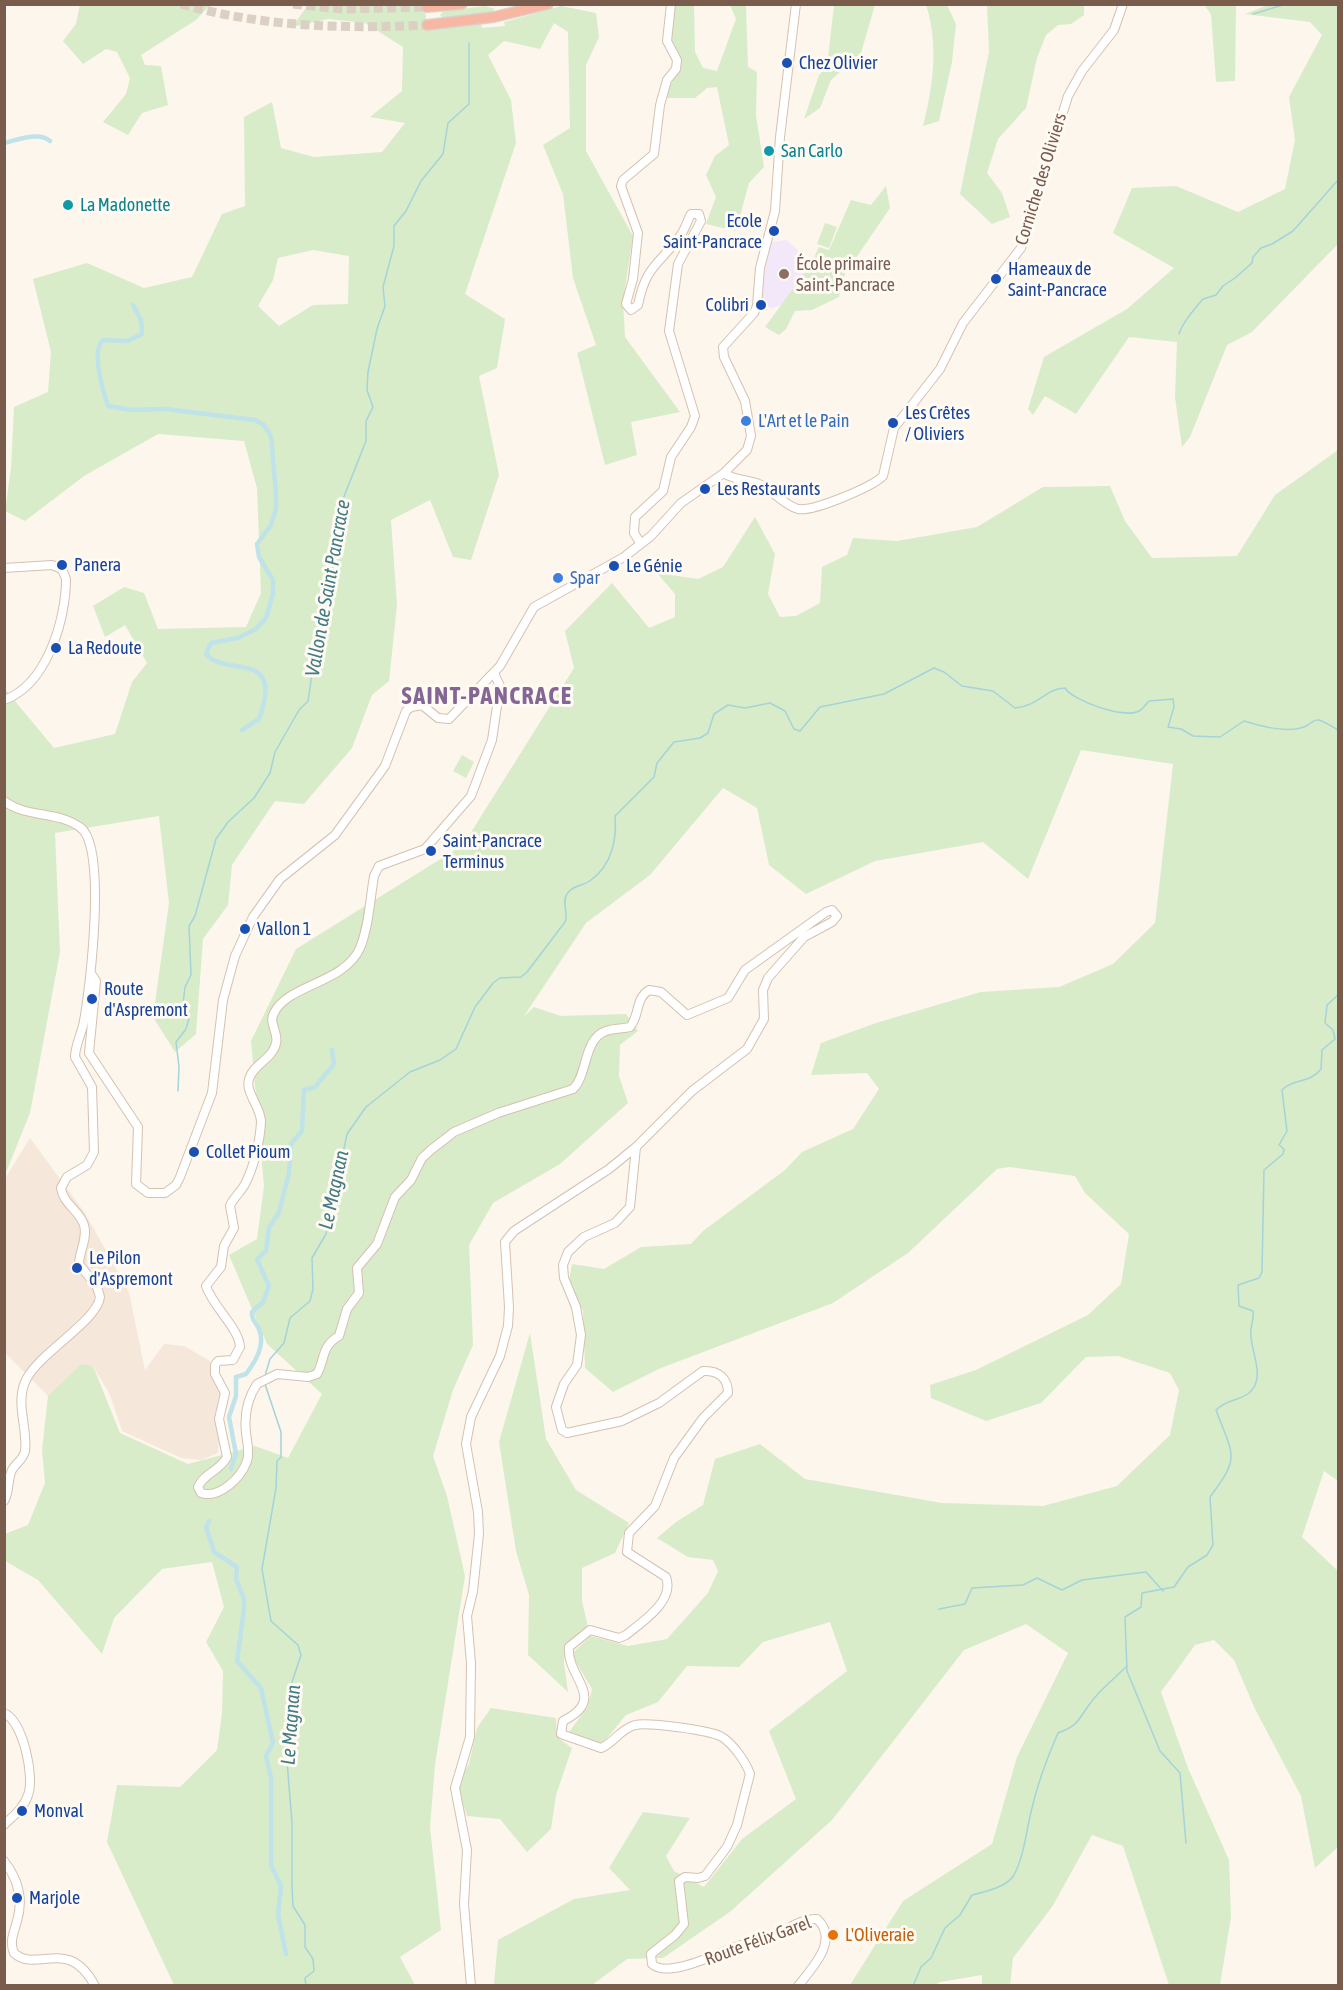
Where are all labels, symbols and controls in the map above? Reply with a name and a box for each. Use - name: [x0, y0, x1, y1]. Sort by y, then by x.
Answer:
- place label: Chez Olivier: [799, 52, 877, 74]
- marker: Chez Olivier: [780, 56, 794, 70]
- street label: Corniche des Oliviers: [1011, 110, 1071, 248]
- place label: San Carlo: [781, 140, 843, 162]
- marker: San Carlo: [762, 144, 776, 158]
- place label: La Madonette: [80, 194, 170, 216]
- marker: La Madonette: [61, 198, 75, 212]
- place label: Ecole Saint-Pancrace: [663, 210, 762, 252]
- marker: Ecole Saint-Pancrace: [767, 224, 781, 238]
- place label: École primaire Saint-Pancrace: [796, 253, 895, 296]
- place label: Hameaux de Saint-Pancrace: [1008, 258, 1107, 300]
- marker: École primaire Saint-Pancrace: [777, 267, 791, 281]
- marker: Hameaux de Saint-Pancrace: [989, 272, 1003, 286]
- place label: Colibri: [706, 294, 749, 316]
- marker: Colibri: [754, 298, 768, 312]
- place label: Les Crêtes / Oliviers: [905, 402, 970, 444]
- place label: L'Art et le Pain: [758, 410, 849, 432]
- marker: L'Art et le Pain: [739, 414, 753, 428]
- marker: Les Crêtes / Oliviers: [886, 416, 900, 430]
- place label: Les Restaurants: [717, 478, 820, 500]
- marker: Les Restaurants: [698, 482, 712, 496]
- water label: Vallon de Saint Pancrace: [301, 498, 355, 678]
- place label: Panera: [74, 554, 121, 576]
- place label: Le Génie: [626, 555, 682, 577]
- marker: Panera: [55, 558, 69, 572]
- marker: Le Génie: [607, 559, 621, 573]
- place label: Spar: [570, 567, 600, 589]
- marker: Spar: [551, 571, 565, 585]
- place label: La Redoute: [68, 637, 142, 659]
- marker: La Redoute: [49, 641, 63, 655]
- district label: SAINT-PANCRACE: [402, 682, 572, 710]
- place label: Saint-Pancrace Terminus: [443, 830, 542, 872]
- marker: Saint-Pancrace Terminus: [424, 844, 438, 858]
- place label: Vallon 1: [257, 918, 311, 940]
- marker: Vallon 1: [238, 922, 252, 936]
- place label: Route d'Aspremont: [104, 978, 188, 1020]
- marker: Route d'Aspremont: [85, 992, 99, 1006]
- place label: Collet Pioum: [206, 1141, 290, 1163]
- marker: Collet Pioum: [187, 1145, 201, 1159]
- water label: Le Magnan: [314, 1148, 354, 1232]
- place label: Le Pilon d'Aspremont: [89, 1247, 173, 1290]
- marker: Le Pilon d'Aspremont: [70, 1261, 84, 1275]
- water label: Le Magnan: [276, 1684, 306, 1766]
- place label: Monval: [34, 1800, 84, 1822]
- marker: Monval: [15, 1804, 29, 1818]
- place label: Marjole: [29, 1887, 80, 1909]
- marker: Marjole: [10, 1891, 24, 1905]
- street label: Route Félix Garel: [702, 1912, 814, 1970]
- place label: L'Oliveraie: [845, 1924, 914, 1946]
- marker: L'Oliveraie: [826, 1928, 840, 1942]

